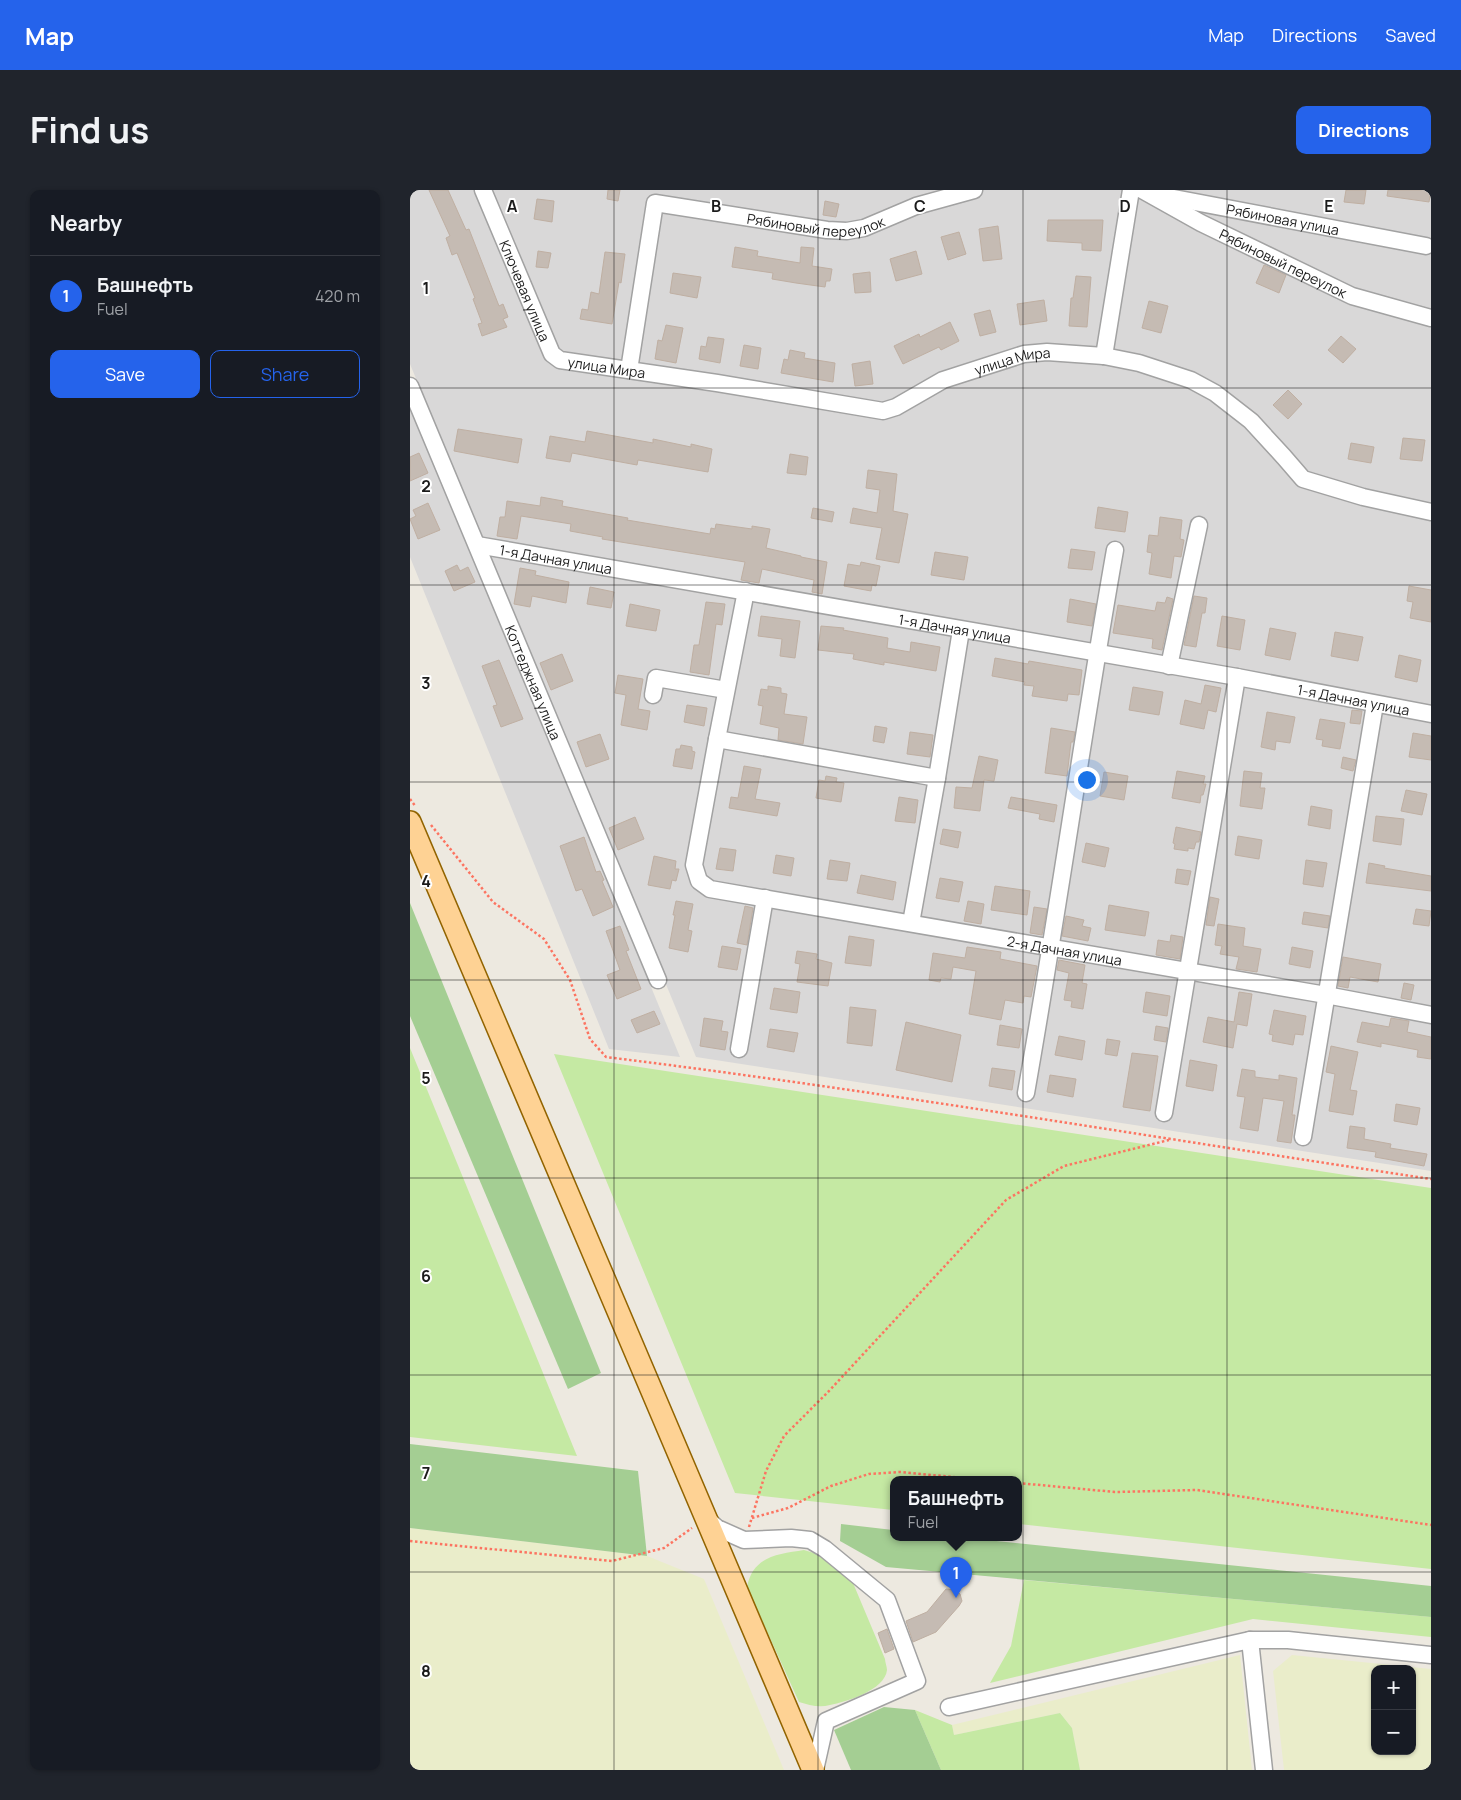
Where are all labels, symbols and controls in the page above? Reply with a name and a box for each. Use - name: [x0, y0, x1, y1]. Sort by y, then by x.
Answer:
- text: Map: [25, 19, 74, 52]
- text: Map: [1208, 23, 1244, 47]
- text: Directions: [1272, 23, 1357, 47]
- text: Saved: [1385, 23, 1436, 47]
- text: Find us: [30, 106, 149, 154]
- button: Directions: [1296, 106, 1431, 154]
- text: A: [507, 195, 518, 217]
- text: B: [711, 195, 721, 217]
- text: C: [914, 195, 926, 217]
- text: D: [1119, 195, 1131, 217]
- text: E: [1324, 195, 1334, 217]
- street label: Рябиновая улица: [1225, 199, 1341, 239]
- street label: Рябиновый переулок: [746, 208, 888, 240]
- text: Nearby: [50, 209, 122, 237]
- street label: Рябиновый переулок: [1216, 224, 1351, 302]
- street label: Ключевая улица: [496, 237, 555, 344]
- text: Башнефть: [97, 272, 193, 298]
- text: 1: [422, 277, 430, 299]
- text: 1: [62, 285, 70, 307]
- text: 420 m: [315, 285, 360, 307]
- text: Fuel: [97, 298, 128, 320]
- street label: улица Мира: [972, 342, 1051, 379]
- button: Save: [50, 350, 200, 398]
- button: Share: [210, 350, 360, 398]
- street label: улица Мира: [567, 352, 647, 382]
- text: 2: [421, 475, 431, 497]
- street label: 1-я Дачная улица: [498, 540, 614, 578]
- street label: 1-я Дачная улица: [897, 609, 1013, 647]
- street label: Коттеджная улица: [501, 622, 566, 742]
- text: 3: [421, 672, 431, 694]
- street label: 1-я Дачная улица: [1296, 679, 1411, 719]
- your location: [1074, 767, 1100, 793]
- text: 4: [421, 870, 431, 892]
- street label: 2-я Дачная улица: [1006, 931, 1123, 969]
- text: 5: [421, 1067, 431, 1089]
- text: 6: [421, 1265, 431, 1287]
- text: 7: [422, 1462, 430, 1484]
- popup: [890, 1476, 1022, 1541]
- text: Башнефть: [908, 1485, 1004, 1511]
- text: Fuel: [908, 1511, 938, 1533]
- pin: 1: [940, 1557, 972, 1598]
- text: 8: [421, 1660, 431, 1682]
- map controls: [1371, 1665, 1416, 1755]
- button: +: [1371, 1665, 1416, 1710]
- button: −: [1371, 1710, 1416, 1755]

